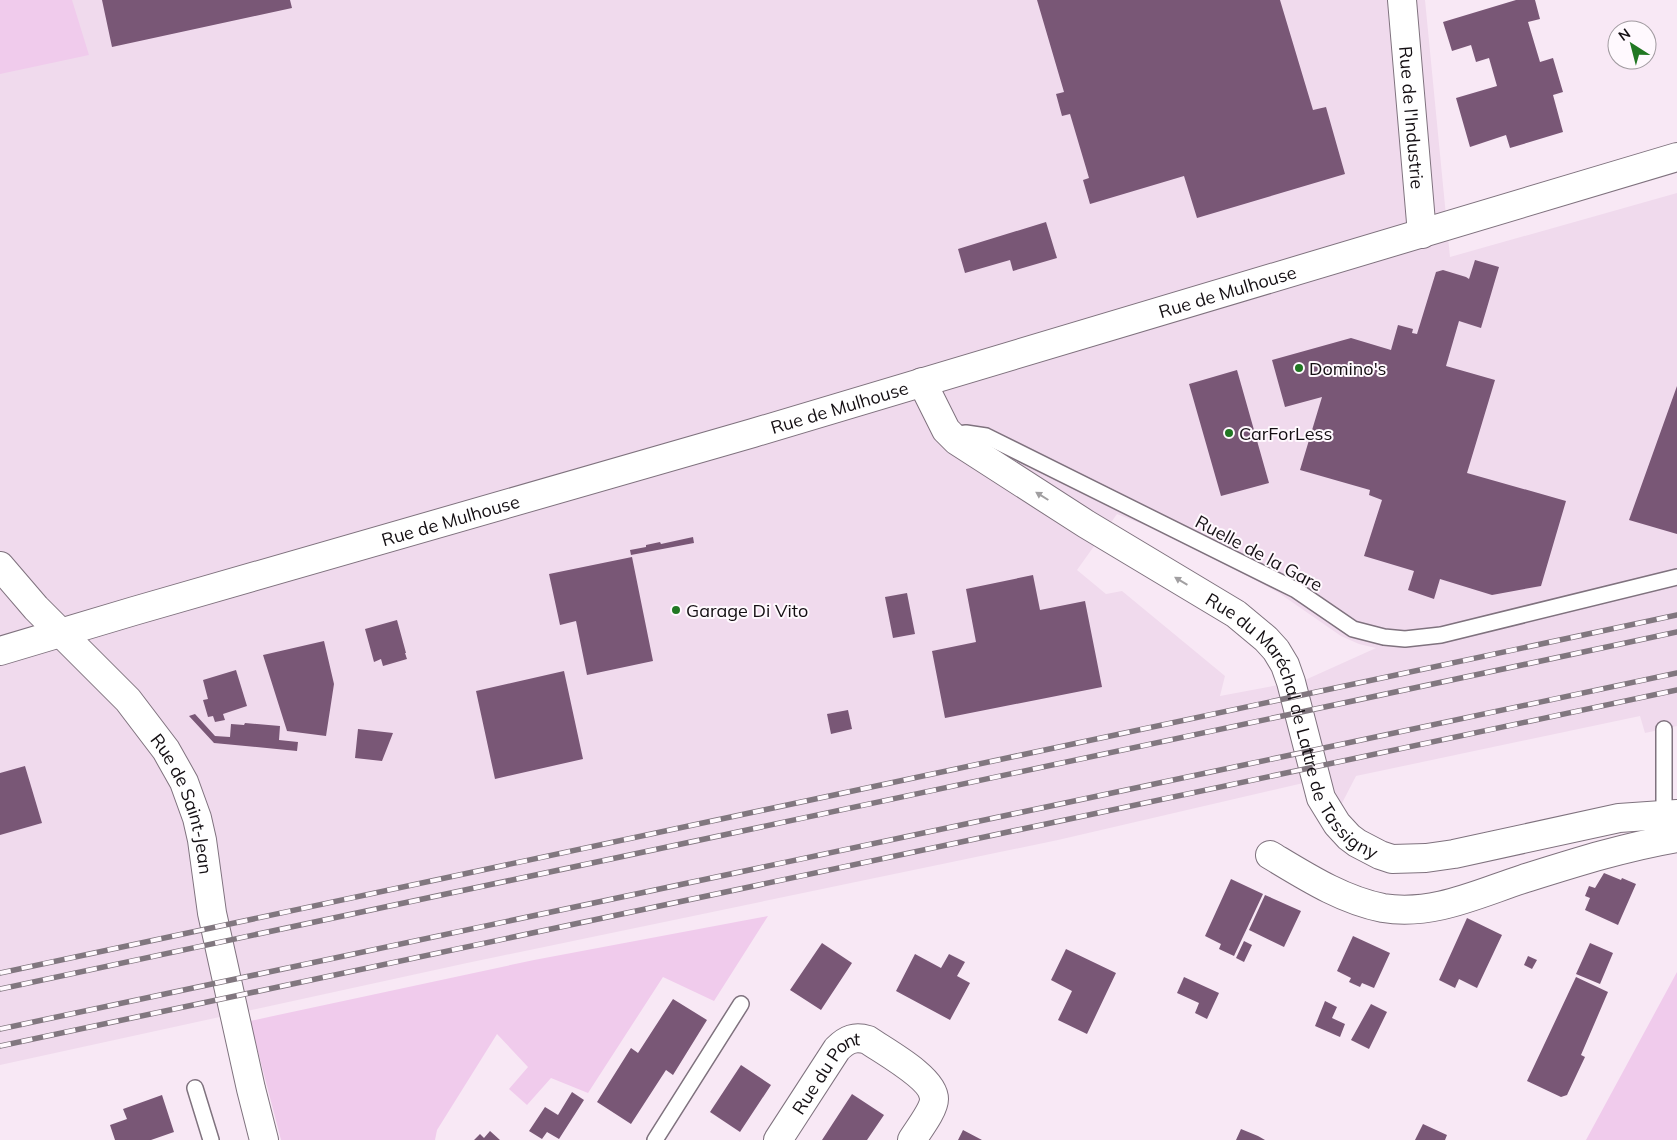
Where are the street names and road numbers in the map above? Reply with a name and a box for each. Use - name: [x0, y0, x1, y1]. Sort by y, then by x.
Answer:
- street label: Rue de l'Industrie: [1394, 45, 1430, 190]
- street label: Rue de Mulhouse: [1156, 260, 1299, 323]
- street label: Rue de Mulhouse: [768, 376, 911, 439]
- street label: Rue de Mulhouse: [379, 489, 522, 551]
- street label: Ruelle de la Gare: [1191, 510, 1327, 596]
- street label: Rue du Maréchal de Lattre de Tassigny: [1202, 587, 1383, 864]
- street label: Rue de Saint-Jean: [146, 729, 218, 875]
- street label: Rue du Pont: [786, 1027, 861, 1118]

